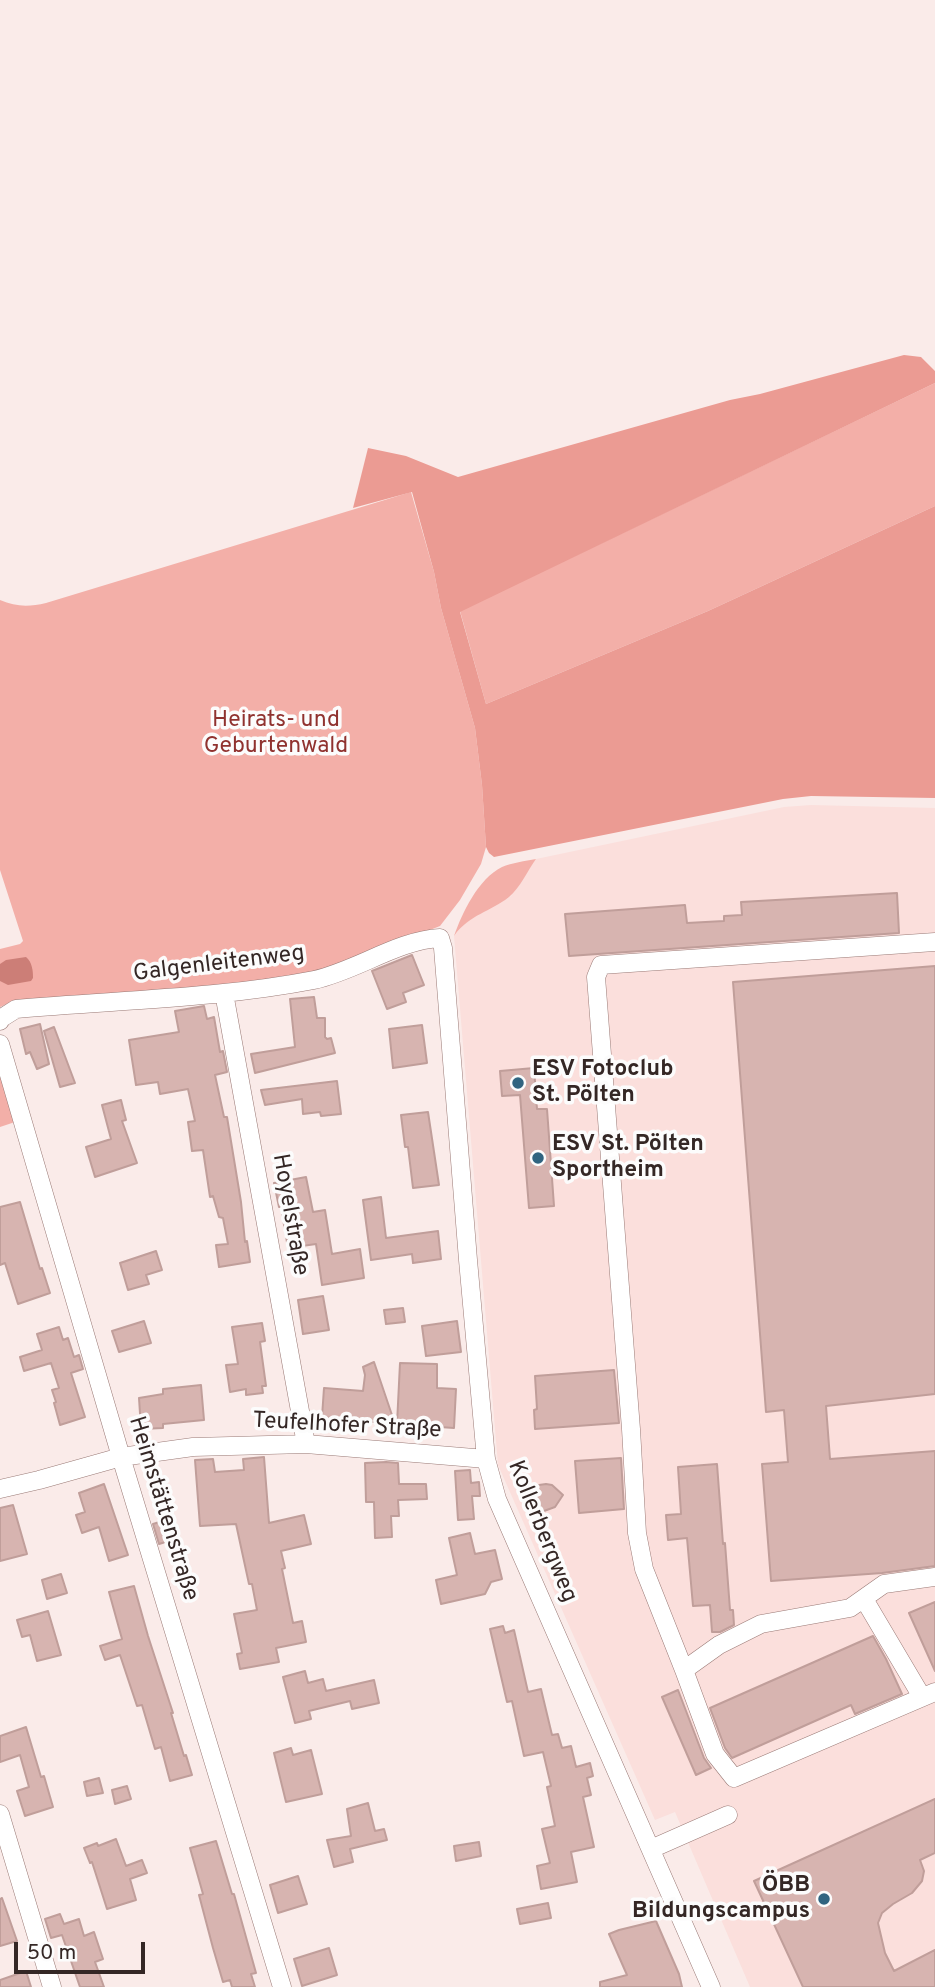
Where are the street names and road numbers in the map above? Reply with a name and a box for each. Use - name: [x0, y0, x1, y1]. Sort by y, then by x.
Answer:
- street label: Galgenleitenweg: [132, 941, 306, 989]
- street label: Hoyelstraße: [265, 1152, 313, 1278]
- street label: Teufelhofer Straße: [252, 1408, 442, 1446]
- street label: Heimstättenstraße: [121, 1413, 203, 1605]
- street label: Kollerbergweg: [500, 1457, 582, 1607]

